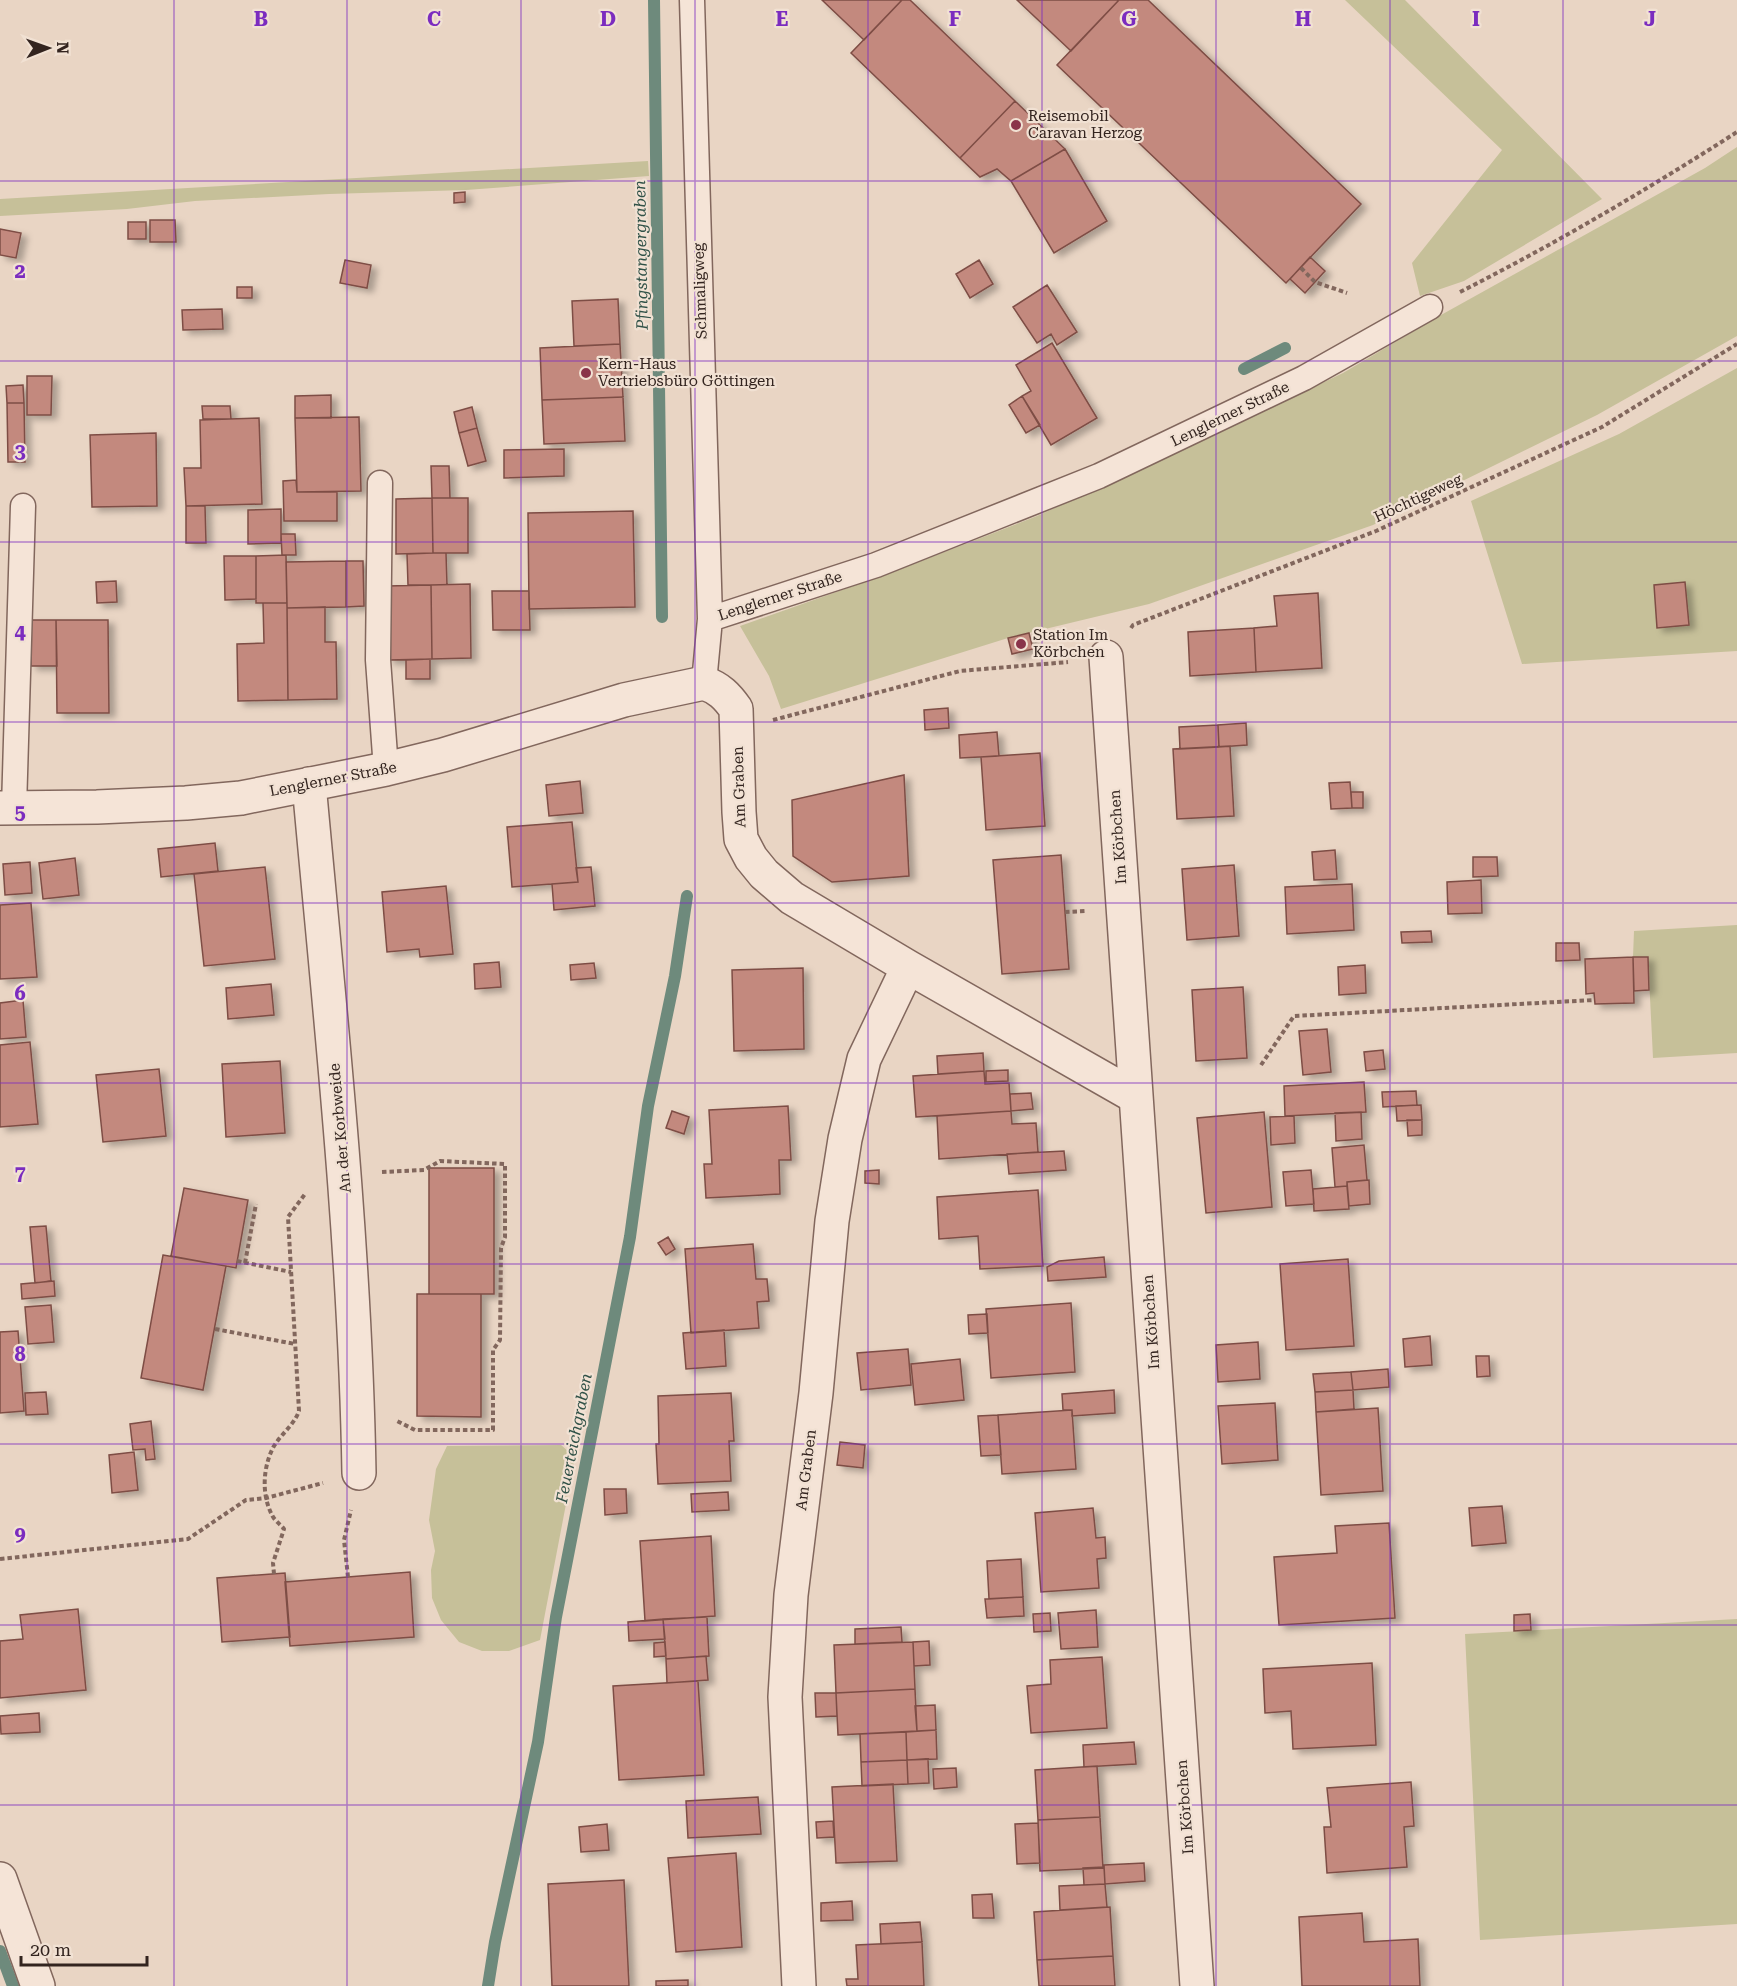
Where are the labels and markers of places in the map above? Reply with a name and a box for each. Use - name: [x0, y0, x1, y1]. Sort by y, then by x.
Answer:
- place label: Reisemobil Caravan Herzog: [1028, 107, 1143, 142]
- marker: Reisemobil Caravan Herzog: [1009, 118, 1023, 132]
- place label: Kern-Haus Vertriebsbüro Göttingen: [598, 355, 775, 390]
- marker: Kern-Haus Vertriebsbüro Göttingen: [579, 366, 593, 380]
- place label: Station Im Körbchen: [1033, 626, 1108, 661]
- marker: Station Im Körbchen: [1014, 637, 1028, 651]

